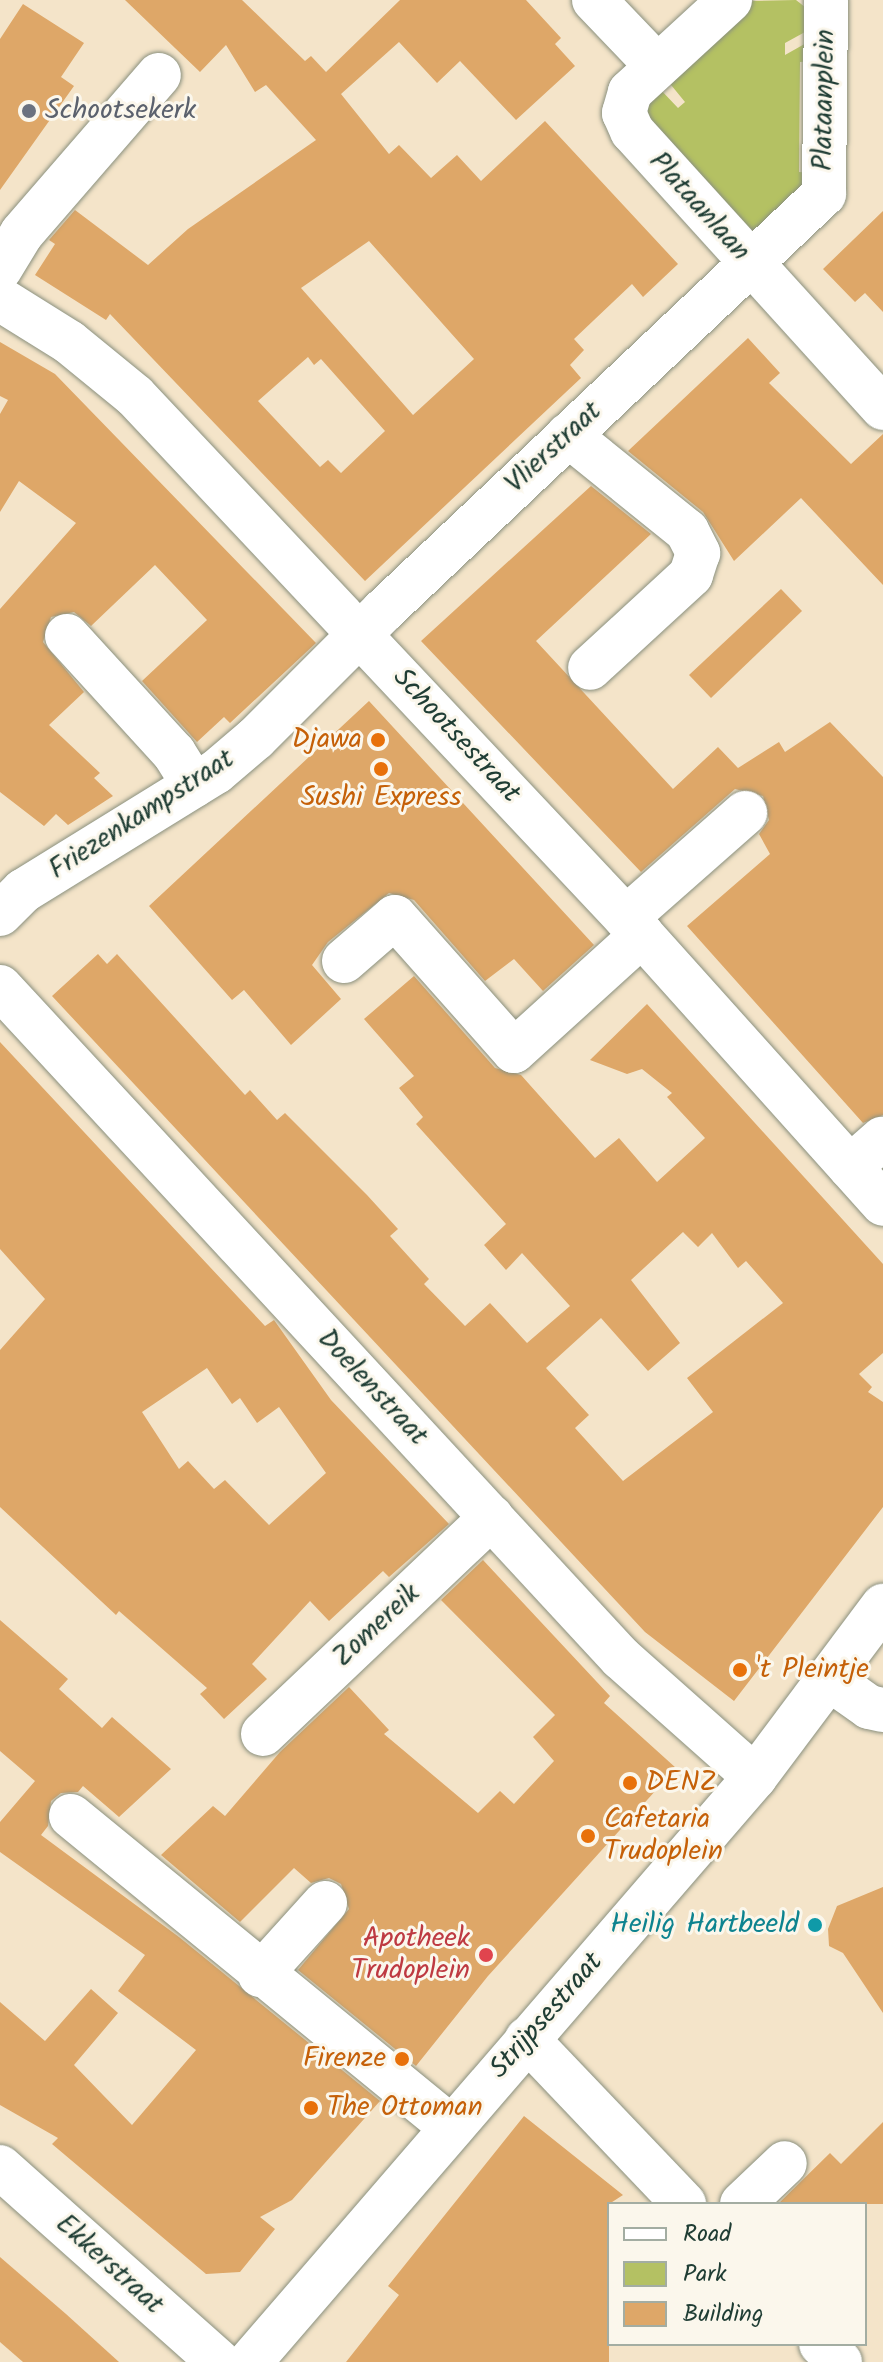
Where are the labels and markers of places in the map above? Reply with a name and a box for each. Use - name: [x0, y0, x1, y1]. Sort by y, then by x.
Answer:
- place label: Schootsekerk: [45, 94, 196, 128]
- marker: Schootsekerk: [20, 102, 38, 120]
- place label: Djawa: [292, 723, 362, 757]
- marker: Djawa: [369, 731, 387, 749]
- marker: Sushi Express: [372, 760, 390, 778]
- place label: Sushi Express: [301, 781, 461, 815]
- place label: 't Pleintje: [756, 1653, 869, 1687]
- marker: 't Pleintje: [731, 1661, 749, 1679]
- place label: DENZ: [646, 1766, 717, 1800]
- marker: DENZ: [621, 1774, 639, 1792]
- place label: Cafetaria Trudoplein: [604, 1803, 723, 1869]
- marker: Cafetaria Trudoplein: [579, 1827, 597, 1845]
- place label: Heilig Hartbeeld: [610, 1908, 799, 1942]
- marker: Heilig Hartbeeld: [806, 1916, 824, 1934]
- place label: Apotheek Trudoplein: [351, 1922, 470, 1988]
- marker: Apotheek Trudoplein: [477, 1946, 495, 1964]
- place label: Firenze: [303, 2042, 386, 2076]
- marker: Firenze: [393, 2050, 411, 2068]
- place label: The Ottoman: [327, 2091, 483, 2125]
- marker: The Ottoman: [302, 2099, 320, 2117]

